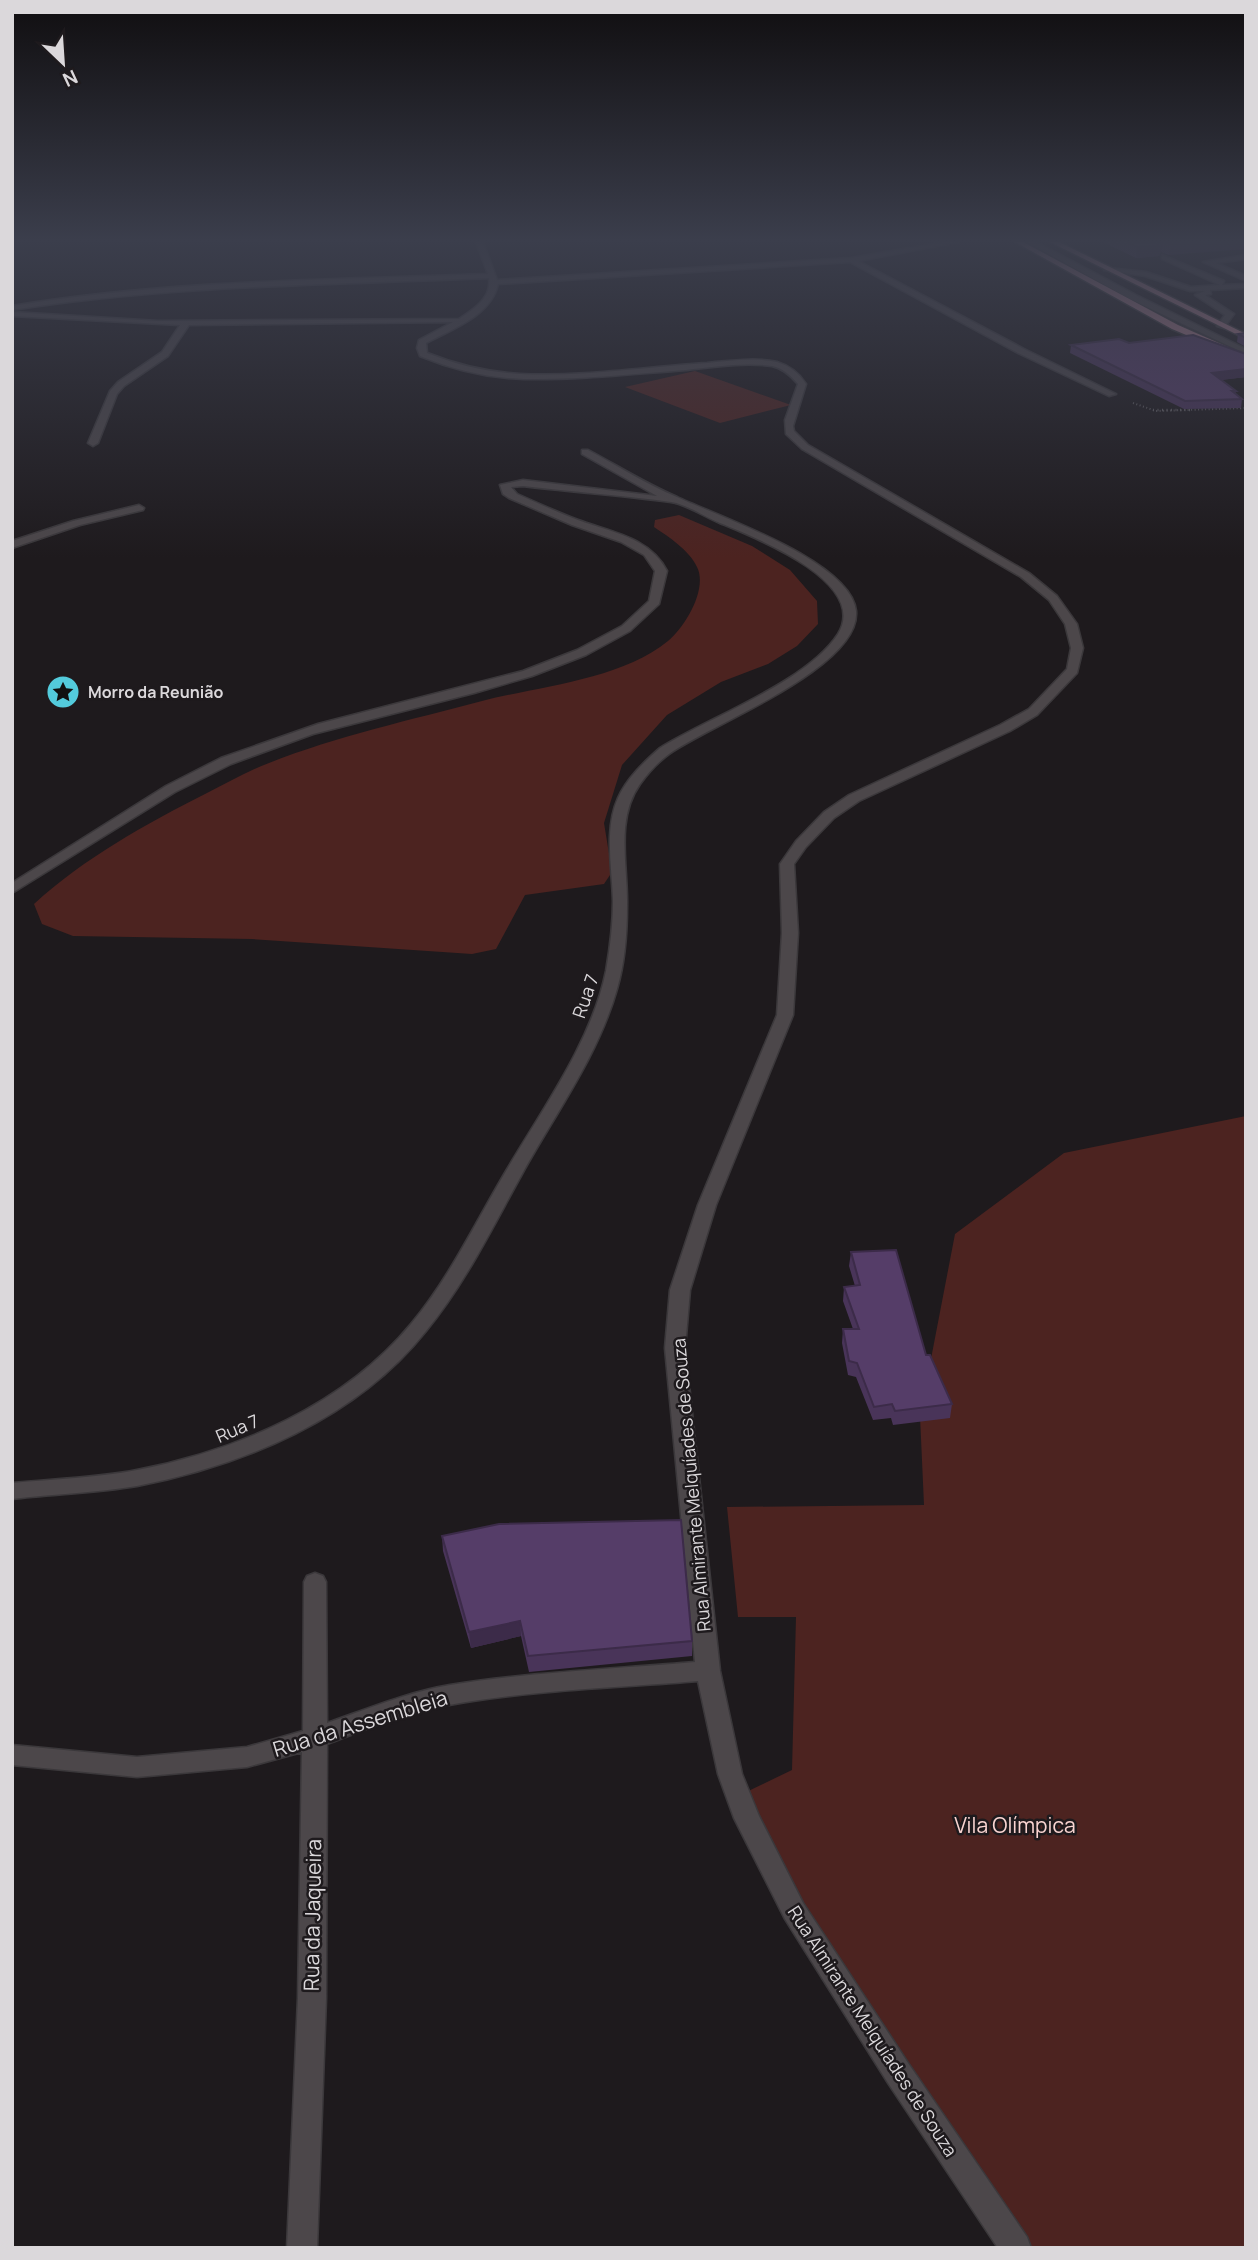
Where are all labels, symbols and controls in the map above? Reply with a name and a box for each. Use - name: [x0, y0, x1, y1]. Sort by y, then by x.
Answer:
- north arrow: [28, 28, 98, 98]
- text: N: [59, 64, 82, 93]
- place icon: Morro da Reunião: [44, 673, 82, 711]
- place label: Morro da Reunião: [88, 681, 223, 703]
- street label: Rua 7: [566, 971, 604, 1021]
- street label: Rua Almirante Melquíades de Souza: [666, 1337, 716, 1633]
- street label: Rua 7: [212, 1408, 262, 1448]
- street label: Rua da Assembleia: [269, 1683, 451, 1763]
- park label: Vila Olímpica: [954, 1811, 1076, 1839]
- street label: Rua da Jaqueira: [297, 1839, 327, 1991]
- street label: Rua Almirante Melquíades de Souza: [783, 1901, 963, 2161]

